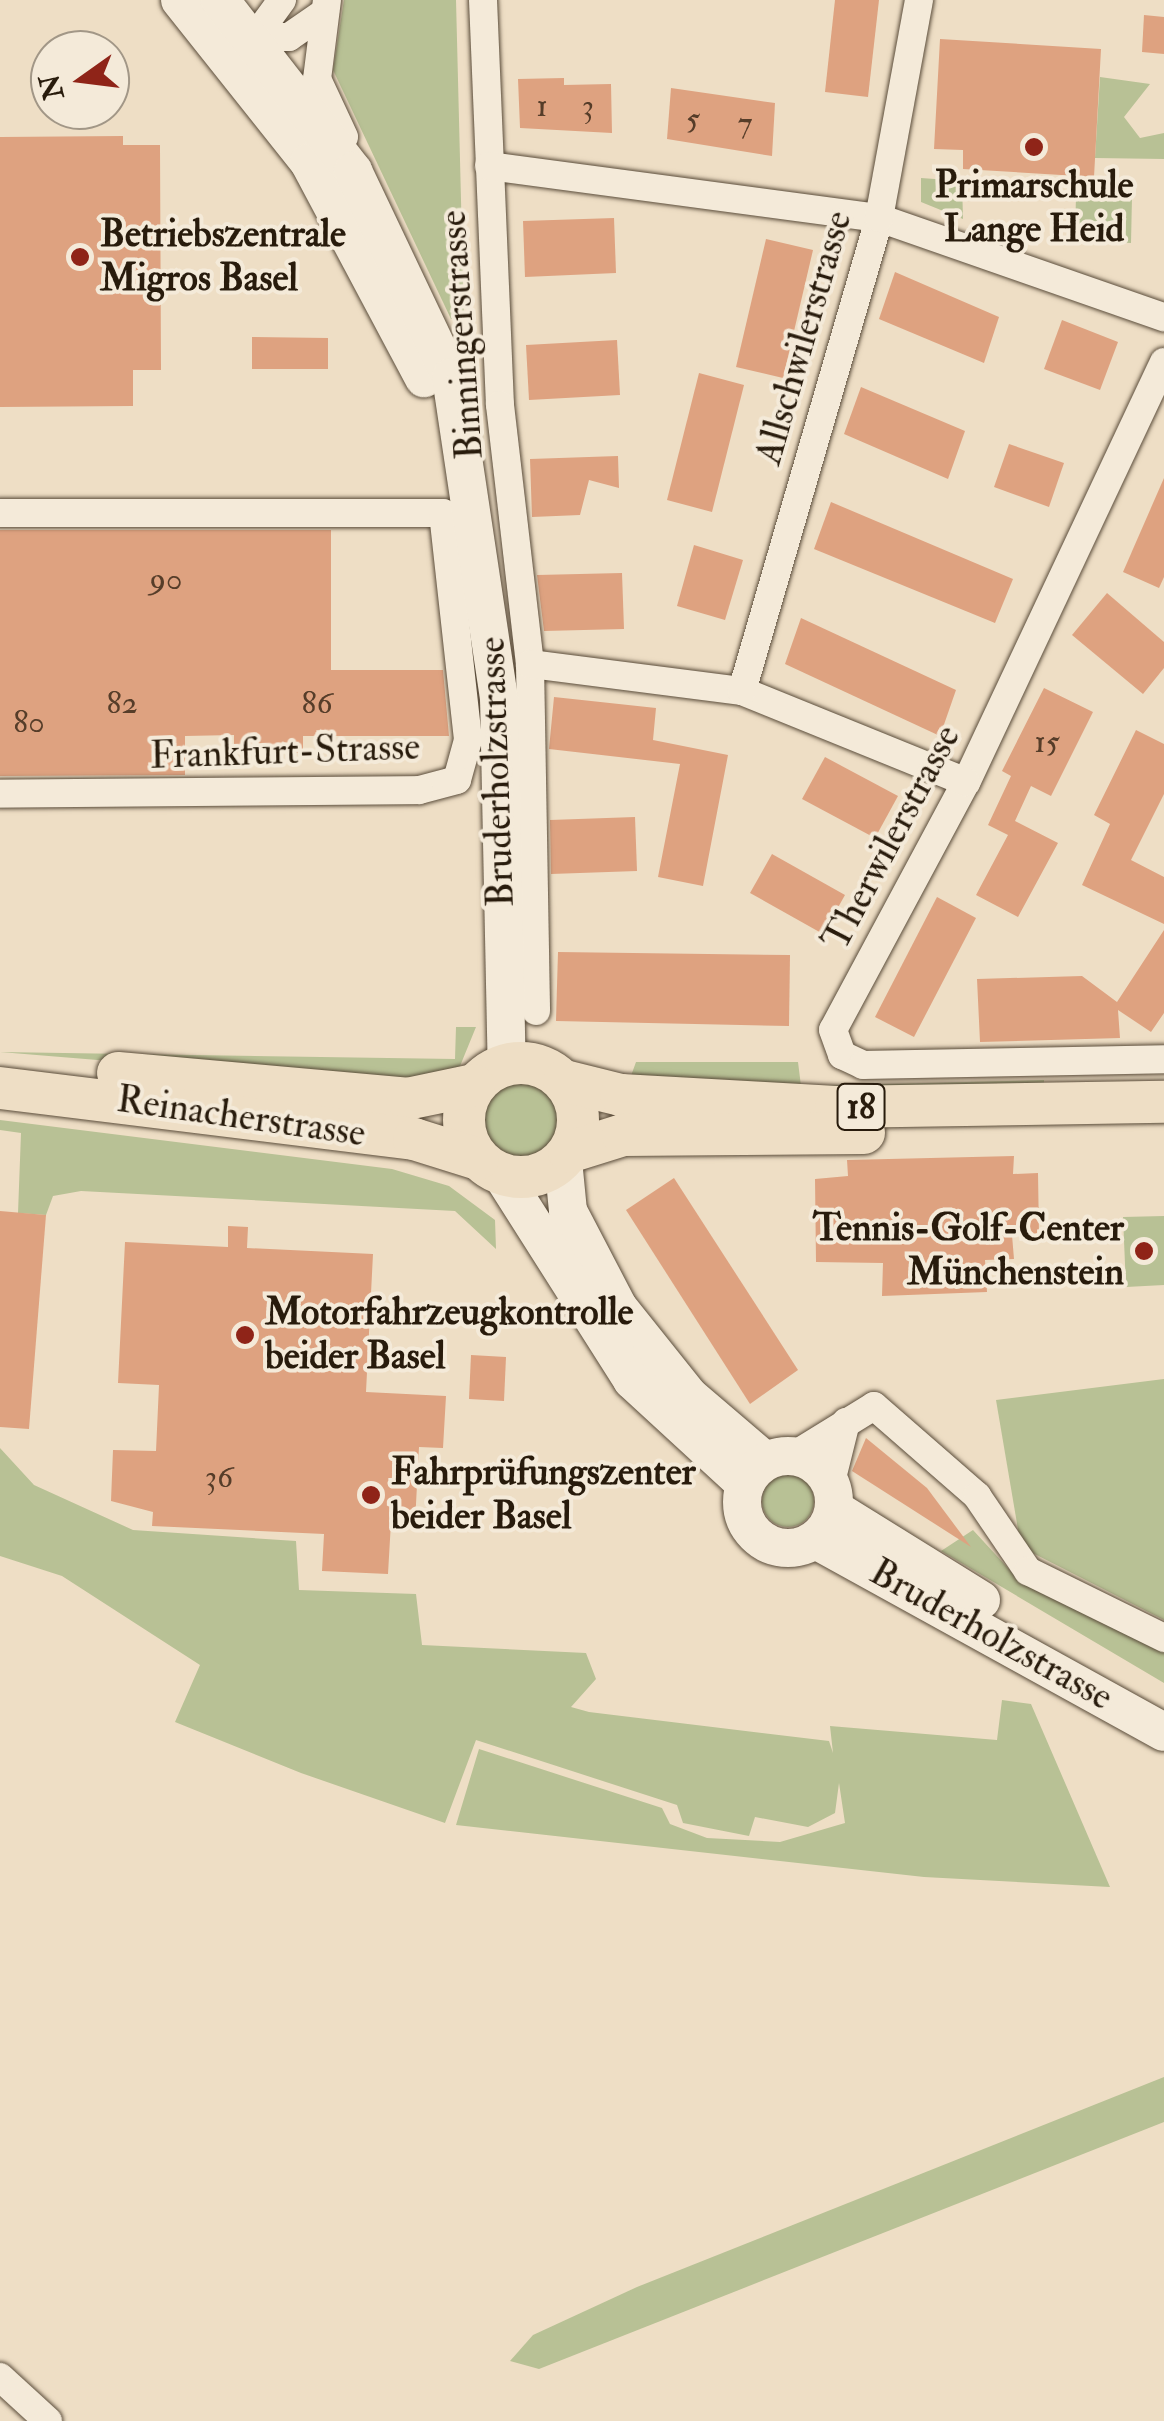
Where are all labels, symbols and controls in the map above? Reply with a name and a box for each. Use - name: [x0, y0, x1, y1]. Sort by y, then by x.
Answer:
- north arrow: [30, 30, 130, 130]
- text: N: [32, 71, 72, 103]
- house number: 1: [536, 87, 548, 125]
- house number: 3: [582, 87, 594, 125]
- house number: 5: [686, 100, 700, 138]
- house number: 7: [738, 104, 752, 142]
- marker: Primarschule Lange Heid: [1023, 136, 1045, 158]
- place label: Primarschule Lange Heid: [935, 163, 1133, 252]
- street label: Allschwilerstrasse: [746, 206, 862, 470]
- street label: Binningerstrasse: [431, 209, 493, 461]
- place label: Betriebszentrale Migros Basel: [100, 212, 346, 302]
- marker: Betriebszentrale Migros Basel: [69, 246, 91, 268]
- house number: 90: [150, 560, 182, 598]
- street label: Bruderholzstrasse: [469, 636, 525, 908]
- house number: 82: [106, 684, 138, 722]
- house number: 86: [301, 684, 333, 722]
- house number: 80: [13, 703, 45, 741]
- street label: Therwilerstrasse: [814, 718, 970, 958]
- house number: 15: [1034, 723, 1060, 761]
- street label: Frankfurt-Strasse: [149, 725, 421, 779]
- street label: Reinacherstrasse: [114, 1077, 368, 1157]
- road number: 18: [836, 1077, 886, 1137]
- place label: Tennis-Golf-Center Münchenstein: [813, 1206, 1124, 1296]
- marker: Tennis-Golf-Center Münchenstein: [1133, 1240, 1155, 1262]
- place label: Motorfahrzeugkontrolle beider Basel: [265, 1290, 633, 1380]
- marker: Motorfahrzeugkontrolle beider Basel: [234, 1324, 256, 1346]
- place label: Fahrprüfungszenter beider Basel: [391, 1450, 696, 1540]
- house number: 36: [205, 1458, 233, 1496]
- marker: Fahrprüfungszenter beider Basel: [360, 1484, 382, 1506]
- street label: Bruderholzstrasse: [862, 1550, 1120, 1720]

